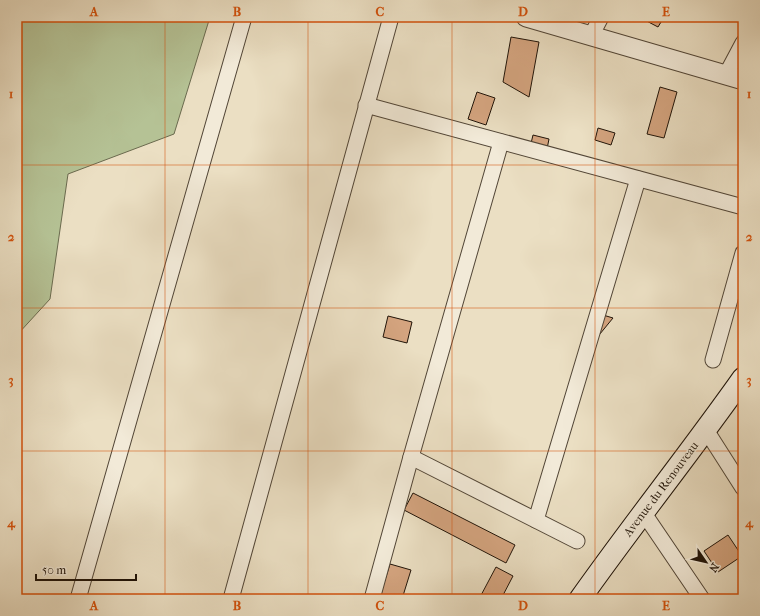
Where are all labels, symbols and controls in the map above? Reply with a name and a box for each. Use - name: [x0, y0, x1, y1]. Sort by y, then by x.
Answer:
- text: A: [89, 4, 99, 19]
- text: B: [233, 4, 242, 19]
- text: C: [376, 4, 385, 19]
- text: D: [518, 4, 528, 19]
- text: E: [662, 4, 670, 19]
- text: 1: [9, 86, 14, 101]
- text: 1: [747, 86, 752, 101]
- text: 2: [8, 229, 15, 244]
- text: 2: [746, 229, 753, 244]
- text: 3: [8, 372, 14, 388]
- text: 3: [746, 372, 752, 388]
- street label: Avenue du Renouveau: [620, 439, 701, 540]
- text: 4: [6, 515, 16, 531]
- text: 4: [744, 515, 754, 531]
- north arrow: [686, 542, 726, 582]
- scale bar: [36, 556, 136, 582]
- text: N: [706, 560, 722, 575]
- text: 50 m: [42, 563, 66, 577]
- text: A: [89, 598, 99, 613]
- text: B: [233, 598, 242, 613]
- text: C: [376, 598, 385, 613]
- text: D: [518, 598, 528, 613]
- text: E: [662, 598, 670, 613]

